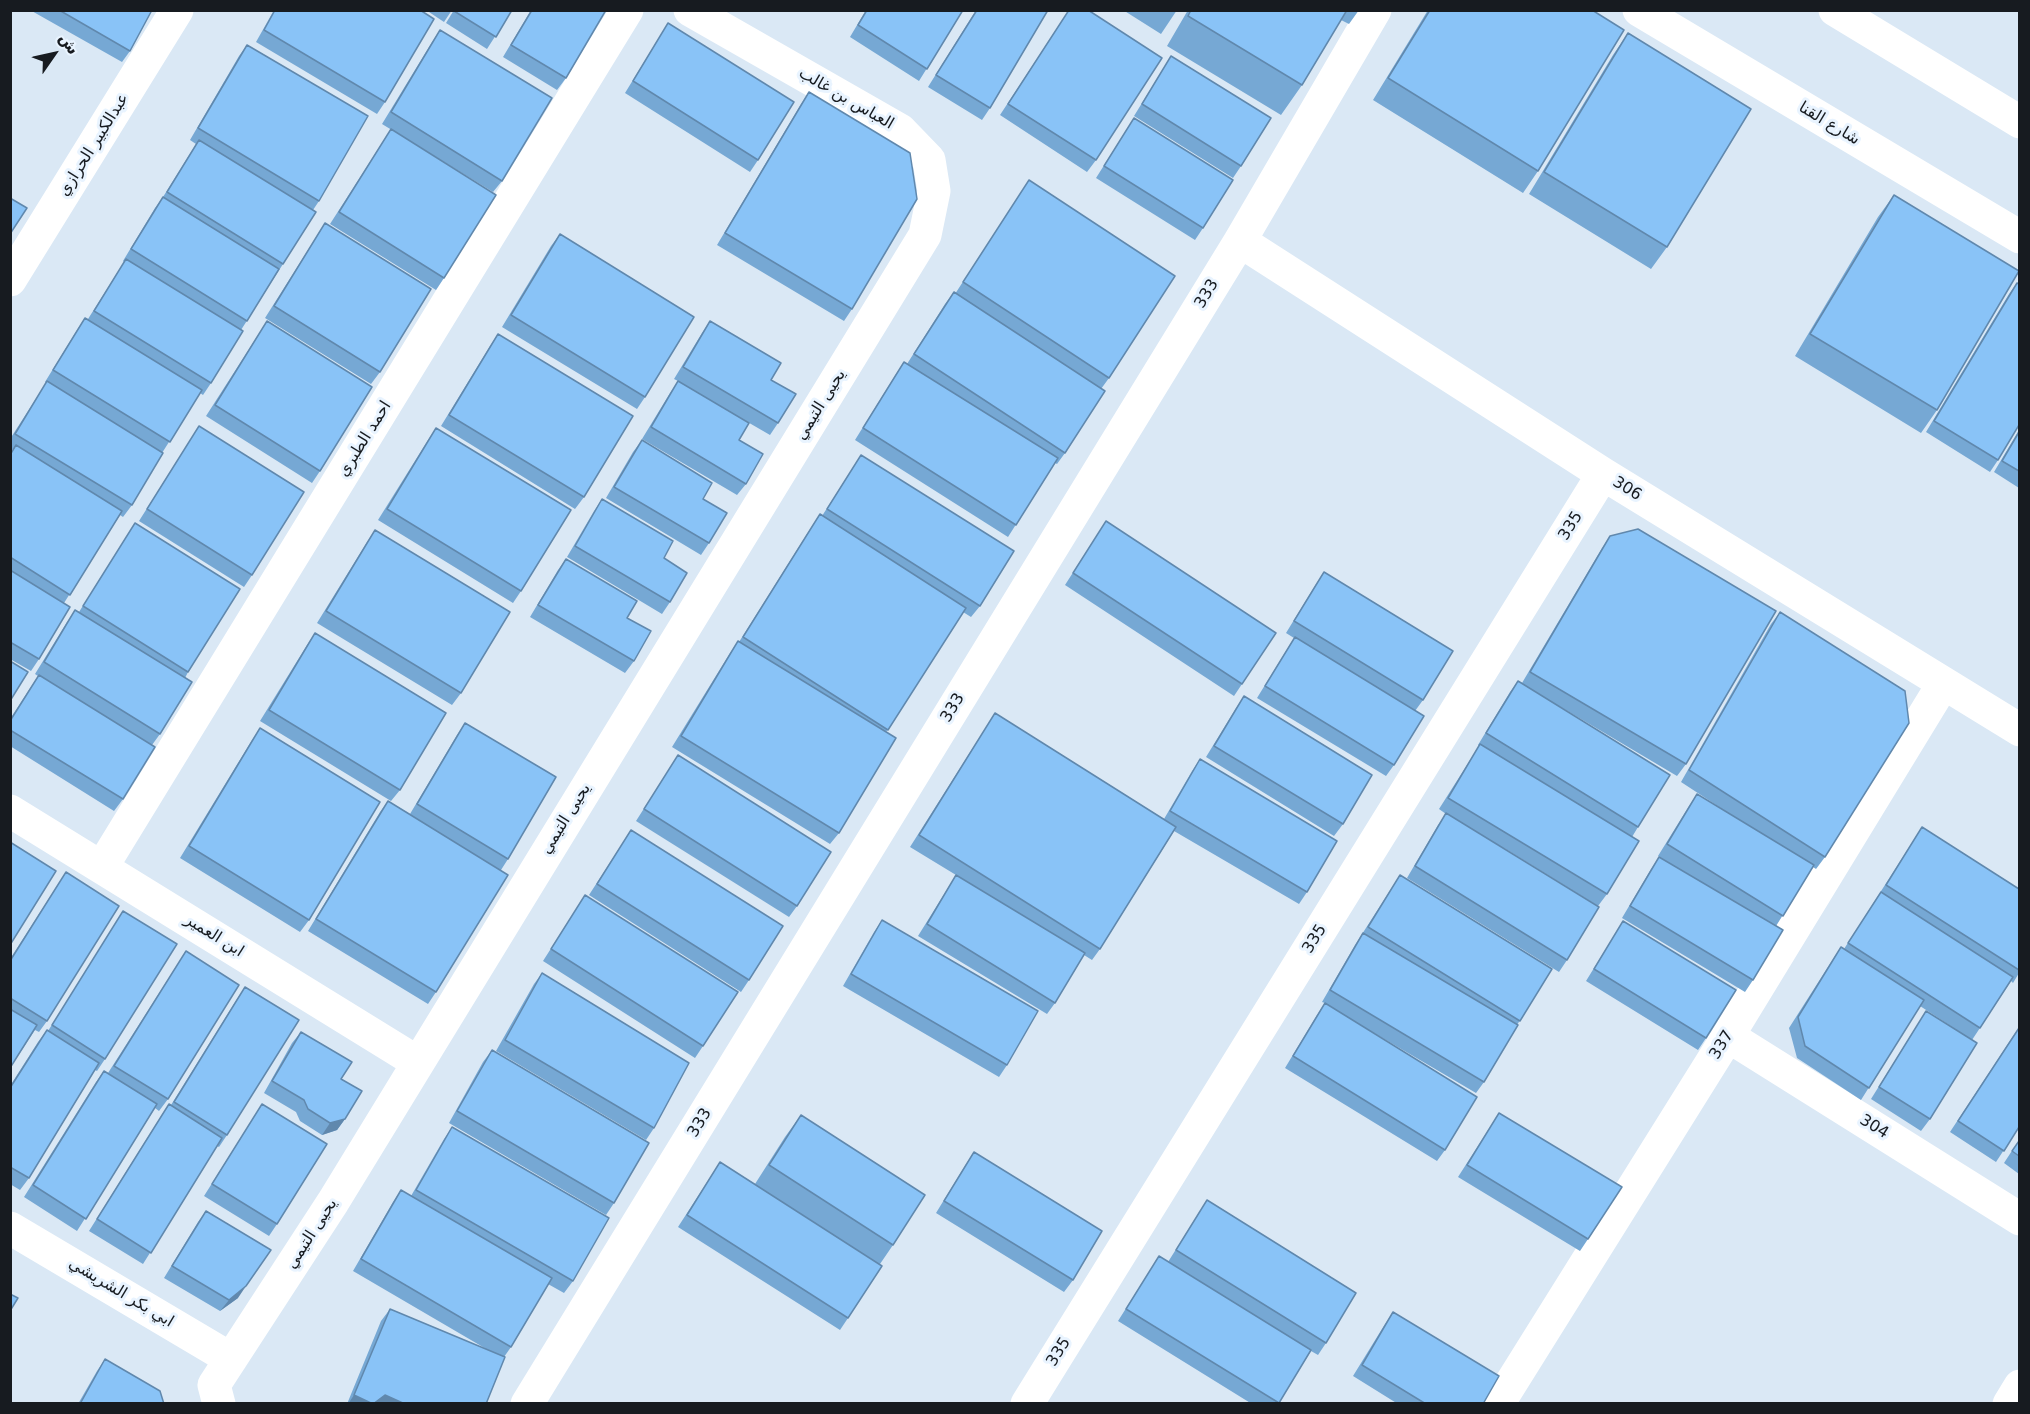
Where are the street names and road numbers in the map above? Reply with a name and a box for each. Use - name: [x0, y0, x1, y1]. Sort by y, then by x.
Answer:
- street label: العباس بن غالب: [795, 64, 897, 134]
- street label: عبدالكبير الحرازي: [55, 90, 133, 200]
- street label: شارع القنا: [1795, 98, 1863, 150]
- street label: 333: [1191, 276, 1223, 312]
- street label: يحيى التيمي: [792, 366, 850, 444]
- street label: احمد الطبري: [334, 398, 396, 480]
- street label: 306: [1609, 473, 1645, 505]
- street label: 335: [1555, 508, 1587, 544]
- street label: 333: [937, 690, 969, 726]
- street label: يحيى التيمي: [537, 780, 595, 858]
- street label: ابن العمير: [181, 910, 247, 962]
- street label: 335: [1299, 921, 1331, 957]
- street label: 337: [1706, 1027, 1738, 1063]
- street label: 333: [684, 1105, 716, 1141]
- street label: 304: [1856, 1111, 1892, 1143]
- street label: يحيى التيمي: [282, 1195, 342, 1273]
- street label: ابي بكر الشريشي: [65, 1254, 177, 1332]
- street label: 335: [1043, 1334, 1075, 1370]

